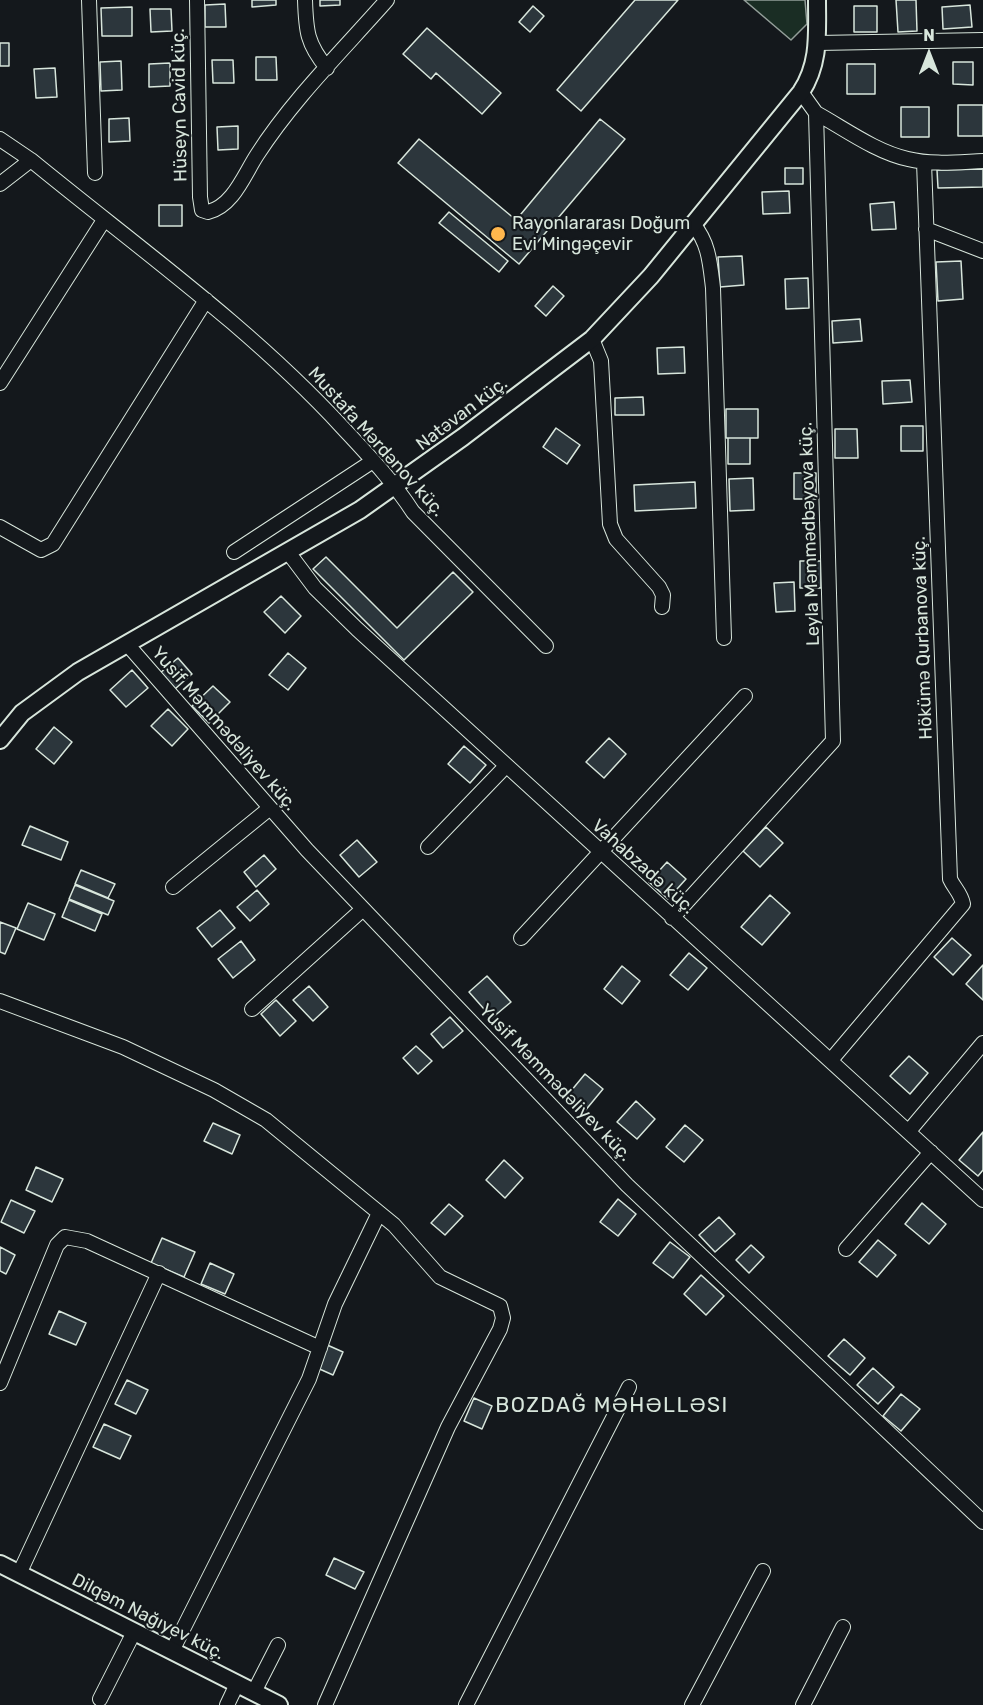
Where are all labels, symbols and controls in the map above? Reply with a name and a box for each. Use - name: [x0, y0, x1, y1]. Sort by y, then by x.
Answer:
- north arrow: [899, 24, 959, 84]
- text: N: [923, 26, 935, 45]
- street label: Hüseyn Cavid küç.: [168, 28, 192, 182]
- place label: Rayonlararası Doğum Evi Mingəçevir: [512, 213, 690, 256]
- marker: Rayonlararası Doğum Evi Mingəçevir: [489, 225, 507, 243]
- street label: Mustafa Mərdənov küç.: [303, 363, 449, 521]
- street label: Natəvan küç.: [412, 373, 512, 455]
- street label: Leyla Məmmədbəyova küç.: [795, 422, 825, 646]
- street label: Hökümə Qurbanova küç.: [909, 536, 937, 740]
- street label: Yusif Məmmədəliyev küç.: [147, 643, 301, 815]
- street label: Vahabzadə küç.: [587, 815, 699, 919]
- street label: Yusif Məmmədəliyev küç.: [474, 1000, 636, 1166]
- district label: BOZDAĞ MƏHƏLLƏSI: [495, 1393, 729, 1419]
- street label: Dilqəm Nağıyev küç.: [68, 1569, 228, 1665]

